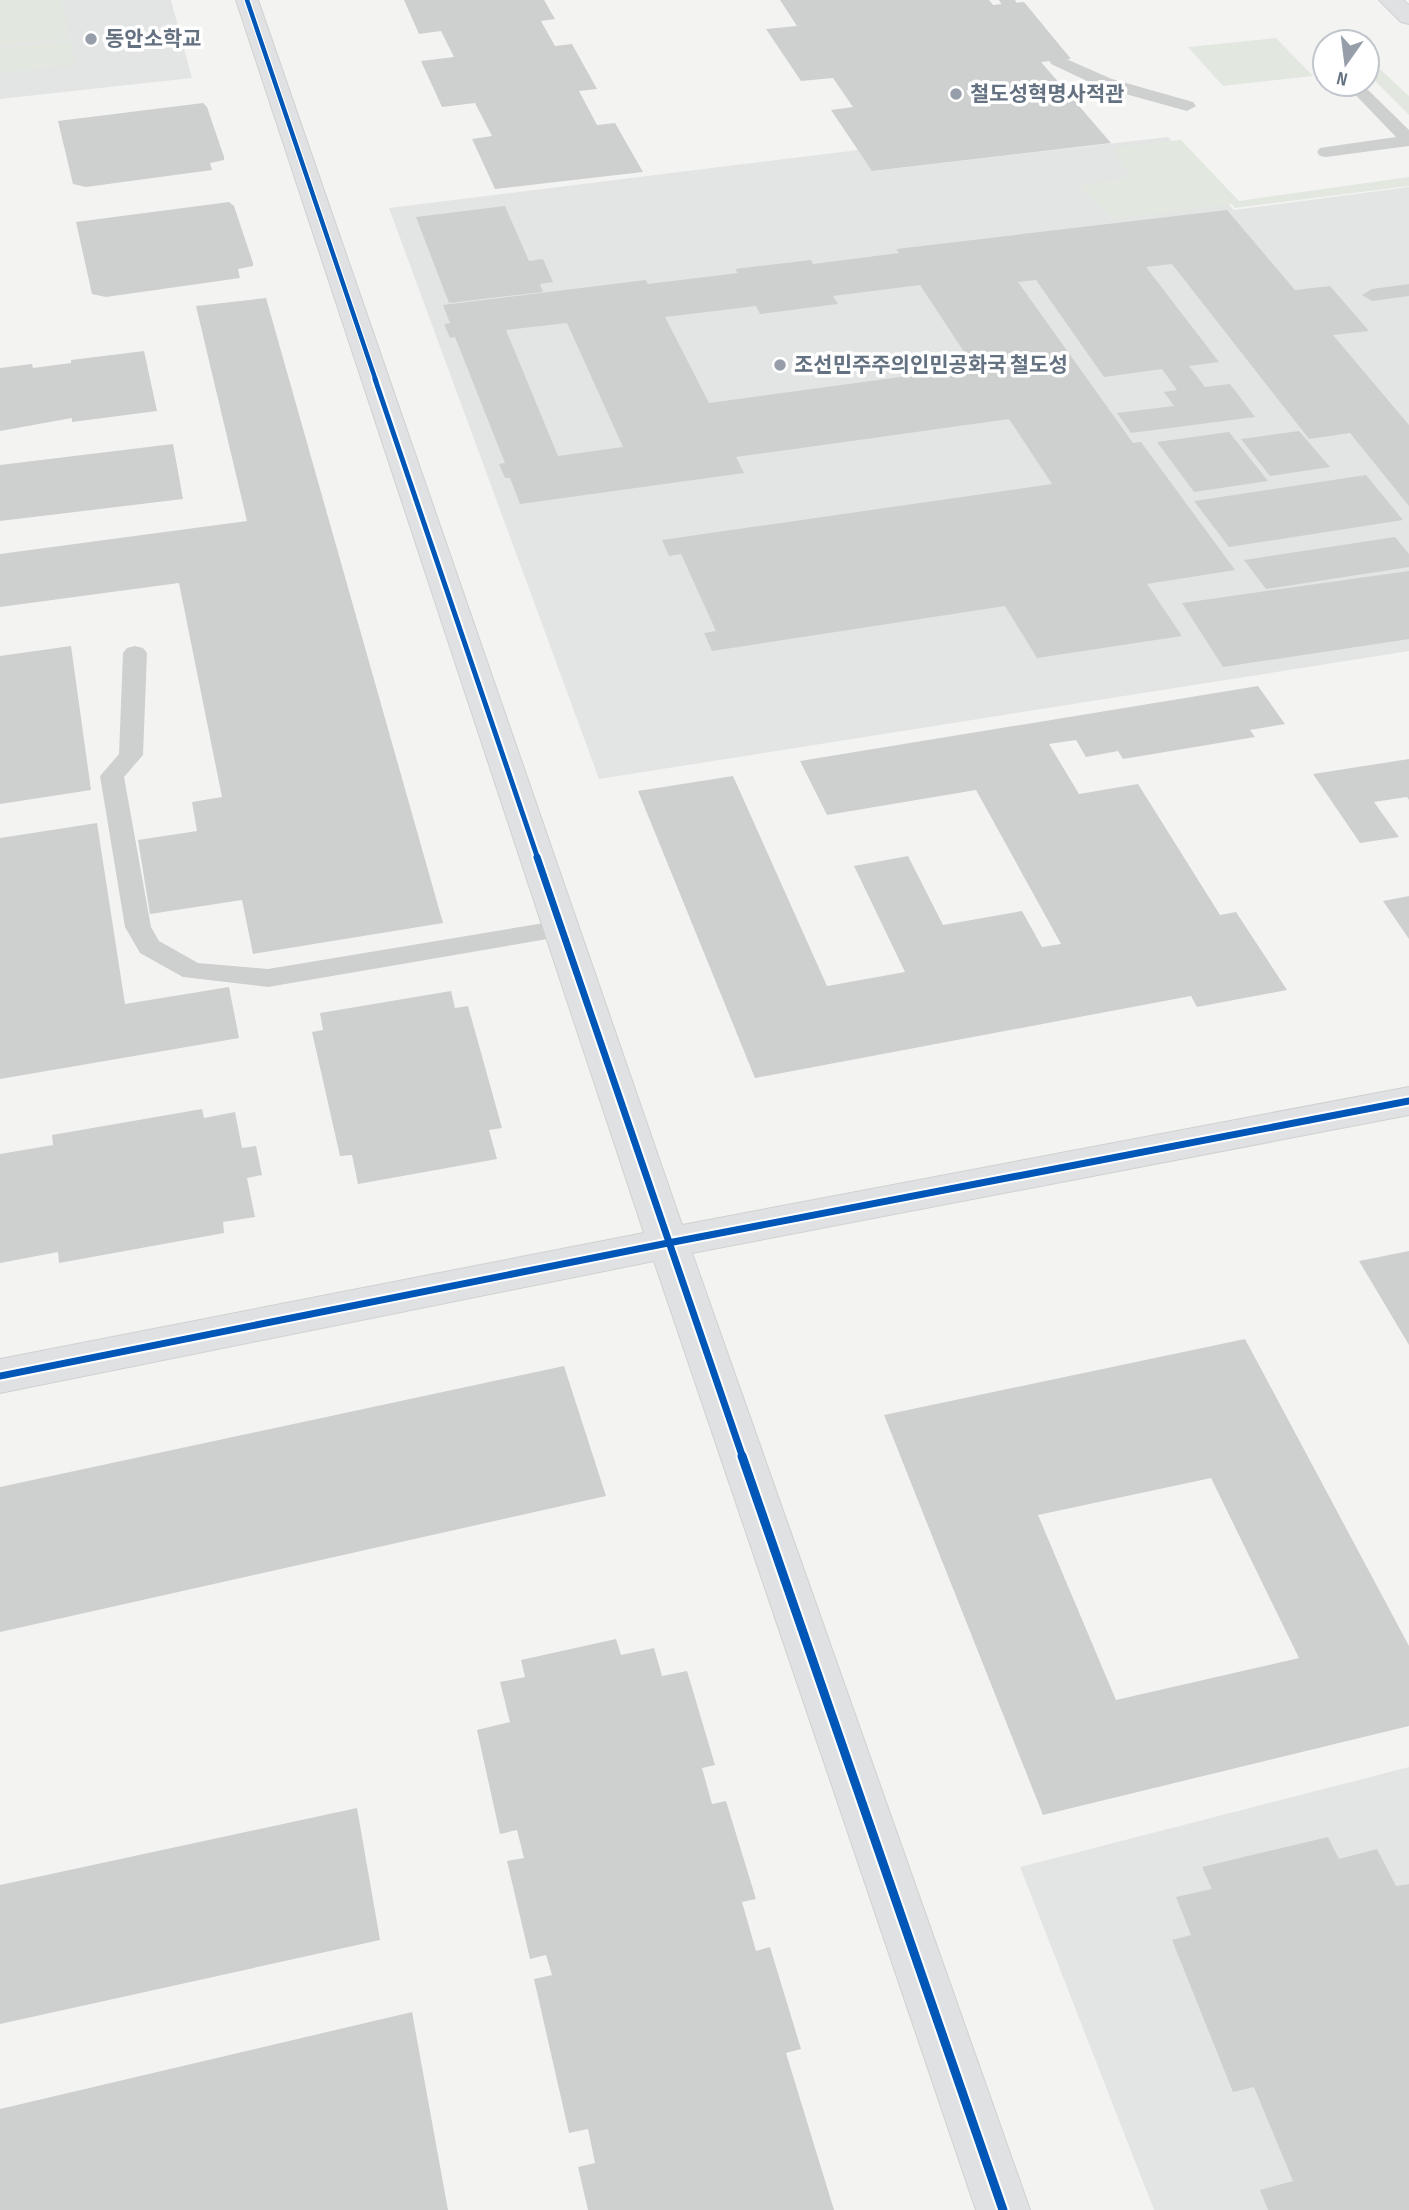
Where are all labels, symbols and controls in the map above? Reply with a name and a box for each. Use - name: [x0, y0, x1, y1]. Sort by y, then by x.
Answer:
- place label: 동안소학교: [105, 27, 202, 52]
- north arrow: [1311, 28, 1381, 98]
- marker: 동안소학교: [83, 31, 99, 47]
- text: N: [1335, 66, 1350, 90]
- place label: 철도성혁명사적관: [970, 82, 1125, 107]
- marker: 철도성혁명사적관: [948, 86, 964, 102]
- place label: 조선민주주의인민공화국 철도성: [794, 353, 1068, 378]
- marker: 조선민주주의인민공화국 철도성: [772, 357, 788, 373]

